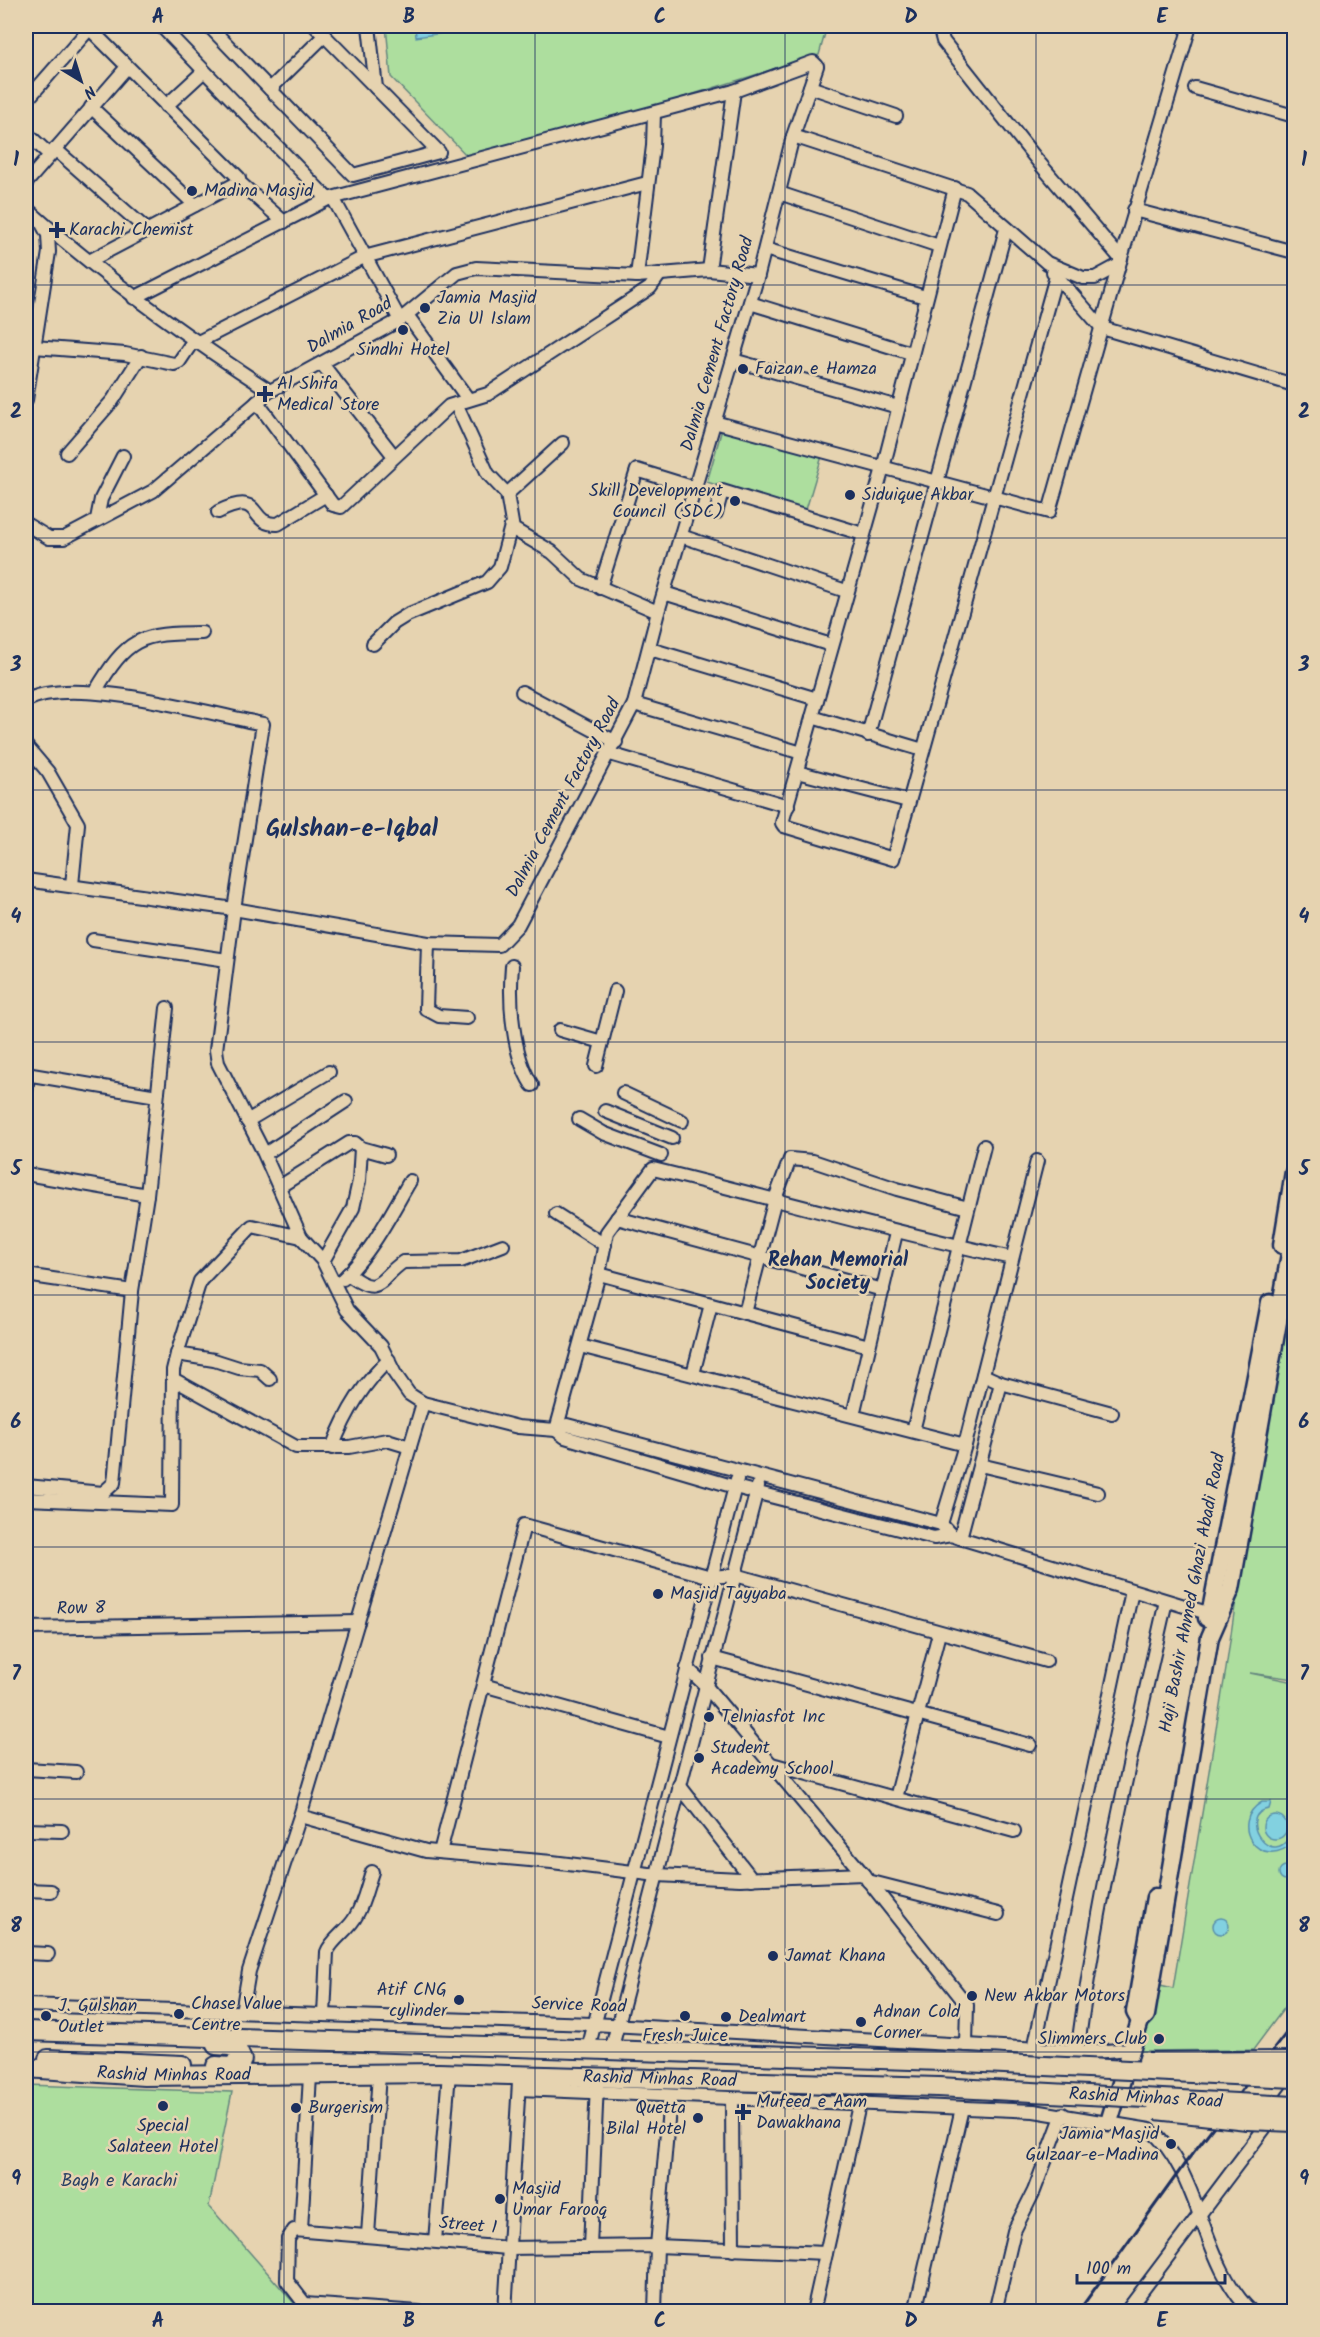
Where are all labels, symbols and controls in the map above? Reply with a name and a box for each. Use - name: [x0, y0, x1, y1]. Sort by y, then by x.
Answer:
- text: A: [152, 2, 164, 34]
- text: B: [403, 2, 415, 34]
- text: C: [654, 2, 666, 34]
- text: D: [904, 2, 918, 34]
- text: E: [1156, 2, 1168, 34]
- north arrow: [51, 51, 111, 111]
- text: N: [78, 79, 101, 105]
- text: 1: [13, 145, 19, 177]
- text: 1: [1301, 145, 1307, 177]
- place label: Madina Masjid: [204, 177, 314, 206]
- marker: Madina Masjid: [185, 184, 199, 198]
- place label: Karachi Chemist: [69, 216, 194, 245]
- marker: Karachi Chemist: [50, 223, 64, 237]
- street label: Dalmia Cement Factory Road: [673, 232, 763, 455]
- place label: Jamia Masjid Zia Ul Islam: [437, 284, 537, 334]
- street label: Dalmia Road: [302, 289, 399, 362]
- marker: Jamia Masjid Zia Ul Islam: [418, 301, 432, 315]
- marker: Sindhi Hotel: [396, 323, 410, 337]
- place label: Sindhi Hotel: [356, 336, 450, 365]
- place label: Faizan e Hamza: [755, 355, 877, 384]
- marker: Faizan e Hamza: [736, 362, 750, 376]
- place label: Al Shifa Medical Store: [277, 370, 379, 420]
- marker: Al Shifa Medical Store: [258, 387, 272, 401]
- text: 2: [10, 397, 22, 429]
- text: 2: [1298, 397, 1310, 429]
- place label: Skill Development Council (SDC): [589, 477, 724, 527]
- place label: Siduique Akbar: [862, 481, 975, 510]
- marker: Siduique Akbar: [843, 488, 857, 502]
- marker: Skill Development Council (SDC): [728, 494, 742, 508]
- text: 3: [10, 650, 22, 682]
- text: 3: [1298, 650, 1310, 682]
- street label: Dalmia Cement Factory Road: [499, 692, 630, 903]
- district label: Gulshan-e-Iqbal: [266, 810, 439, 849]
- text: 4: [11, 902, 22, 934]
- text: 4: [1299, 902, 1310, 934]
- text: 5: [10, 1154, 23, 1186]
- text: 5: [1298, 1154, 1311, 1186]
- district label: Rehan Memorial Society: [768, 1245, 909, 1300]
- text: 6: [11, 1407, 22, 1439]
- text: 6: [1299, 1407, 1310, 1439]
- street label: Haji Bashir Ahmed Ghazi Abadi Road: [1152, 1450, 1235, 1735]
- place label: Masjid Tayyaba: [670, 1580, 787, 1609]
- marker: Masjid Tayyaba: [651, 1587, 665, 1601]
- street label: Row 8: [56, 1594, 106, 1624]
- text: 7: [11, 1659, 21, 1691]
- text: 7: [1299, 1659, 1309, 1691]
- place label: Telniasfot Inc: [721, 1703, 825, 1732]
- marker: Telniasfot Inc: [702, 1710, 716, 1724]
- place label: Student Academy School: [711, 1734, 834, 1784]
- marker: Student Academy School: [692, 1751, 706, 1765]
- text: 8: [10, 1911, 22, 1943]
- text: 8: [1298, 1911, 1310, 1943]
- place label: Jamat Khana: [785, 1942, 886, 1971]
- marker: Jamat Khana: [766, 1949, 780, 1963]
- place label: Atif CNG cylinder: [377, 1976, 448, 2026]
- place label: New Akbar Motors: [984, 1982, 1126, 2011]
- marker: New Akbar Motors: [965, 1989, 979, 2003]
- place label: Chase Value Centre: [191, 1990, 282, 2040]
- street label: Service Road: [531, 1990, 628, 2022]
- place label: J. Gulshan Outlet: [58, 1992, 137, 2042]
- marker: Atif CNG cylinder: [452, 1993, 466, 2007]
- place label: Adnan Cold Corner: [873, 1998, 961, 2048]
- place label: Dealmart: [738, 2003, 807, 2032]
- marker: Chase Value Centre: [172, 2007, 186, 2021]
- marker: J. Gulshan Outlet: [39, 2009, 53, 2023]
- marker: Fresh Juice: [678, 2009, 692, 2023]
- marker: Dealmart: [719, 2010, 733, 2024]
- marker: Adnan Cold Corner: [854, 2015, 868, 2029]
- place label: Fresh Juice: [642, 2022, 728, 2051]
- place label: Slimmers Club: [1038, 2025, 1148, 2054]
- marker: Slimmers Club: [1152, 2032, 1166, 2046]
- street label: Rashid Minhas Road: [96, 2058, 252, 2091]
- street label: Rashid Minhas Road: [582, 2063, 738, 2096]
- street label: Rashid Minhas Road: [1068, 2080, 1224, 2117]
- place label: Mufeed e Aam Dawakhana: [756, 2088, 867, 2138]
- place label: Burgerism: [308, 2094, 383, 2123]
- place label: Quetta Bilal Hotel: [606, 2094, 687, 2144]
- marker: Special Salateen Hotel: [156, 2099, 170, 2113]
- marker: Burgerism: [289, 2101, 303, 2115]
- marker: Mufeed e Aam Dawakhana: [734, 2103, 752, 2121]
- marker: Quetta Bilal Hotel: [691, 2111, 705, 2125]
- place label: Special Salateen Hotel: [108, 2112, 219, 2162]
- place label: Jamia Masjid Gulzaar-e-Madina: [1026, 2120, 1160, 2170]
- marker: Jamia Masjid Gulzaar-e-Madina: [1164, 2137, 1178, 2151]
- text: 9: [11, 2164, 21, 2196]
- text: 9: [1299, 2164, 1309, 2196]
- park label: Bagh e Karachi: [61, 2167, 178, 2196]
- place label: Masjid Umar Farooq: [512, 2175, 607, 2225]
- marker: Masjid Umar Farooq: [493, 2192, 507, 2206]
- street label: Street 1: [438, 2209, 498, 2243]
- scale bar: [1077, 2247, 1226, 2285]
- text: 100 m: [1086, 2255, 1131, 2284]
- text: A: [152, 2306, 164, 2337]
- text: B: [403, 2306, 415, 2337]
- text: C: [654, 2306, 666, 2337]
- text: D: [904, 2306, 918, 2337]
- text: E: [1156, 2306, 1168, 2337]

